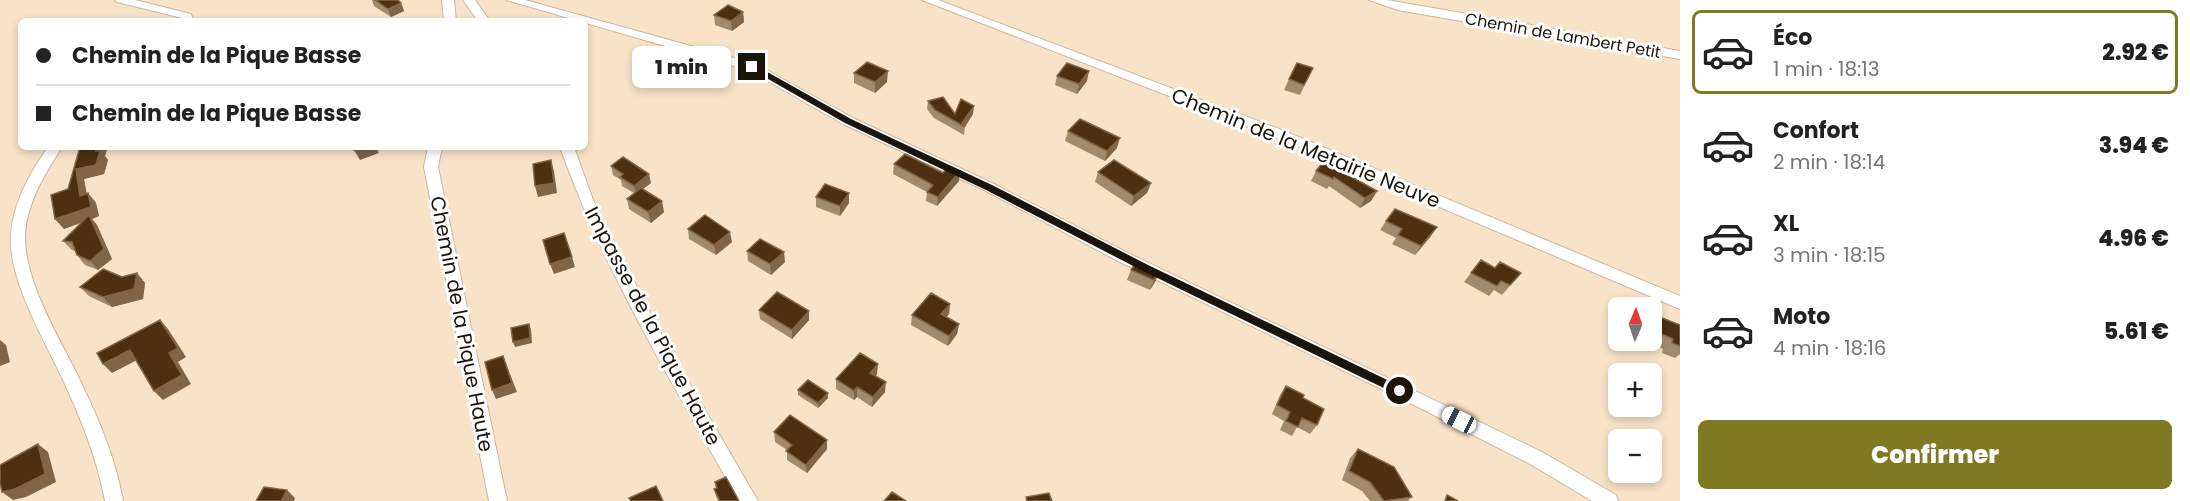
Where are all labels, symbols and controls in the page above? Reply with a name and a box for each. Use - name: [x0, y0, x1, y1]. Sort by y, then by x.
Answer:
- street label: Chemin de Lambert Petit: [1463, 7, 1663, 64]
- text: Éco: [1773, 22, 1812, 53]
- icon: car: [1701, 25, 1755, 79]
- text: 2.92 €: [2102, 37, 2169, 68]
- text: Chemin de la Pique Basse: [72, 40, 361, 71]
- callout: 1 min: [632, 46, 731, 88]
- text: 1 min: [655, 53, 708, 81]
- route end: [738, 53, 765, 80]
- text: 1 min · 18:13: [1773, 55, 1879, 83]
- street label: Chemin de la Metairie Neuve: [1167, 81, 1445, 215]
- text: Chemin de la Pique Basse: [72, 98, 361, 129]
- text: Confort: [1773, 115, 1859, 146]
- icon: car: [1701, 118, 1755, 172]
- text: 3.94 €: [2099, 130, 2169, 161]
- text: 2 min · 18:14: [1773, 148, 1885, 176]
- street label: Chemin de la Pique Haute: [423, 194, 501, 454]
- street label: Impasse de la Pique Haute: [578, 202, 728, 450]
- text: XL: [1773, 208, 1799, 239]
- icon: car: [1701, 211, 1755, 265]
- text: 4.96 €: [2098, 223, 2169, 254]
- text: 3 min · 18:15: [1773, 241, 1886, 269]
- north arrow: [1608, 297, 1662, 351]
- map controls: [1608, 297, 1662, 483]
- text: Moto: [1773, 301, 1830, 332]
- icon: car: [1701, 304, 1755, 358]
- text: 5.61 €: [2104, 316, 2169, 347]
- text: 4 min · 18:16: [1773, 334, 1887, 362]
- button: +: [1608, 363, 1662, 417]
- route start: [1386, 377, 1413, 404]
- car: [1439, 404, 1479, 436]
- button: Confirmer: [1698, 420, 2172, 489]
- button: −: [1608, 429, 1662, 483]

